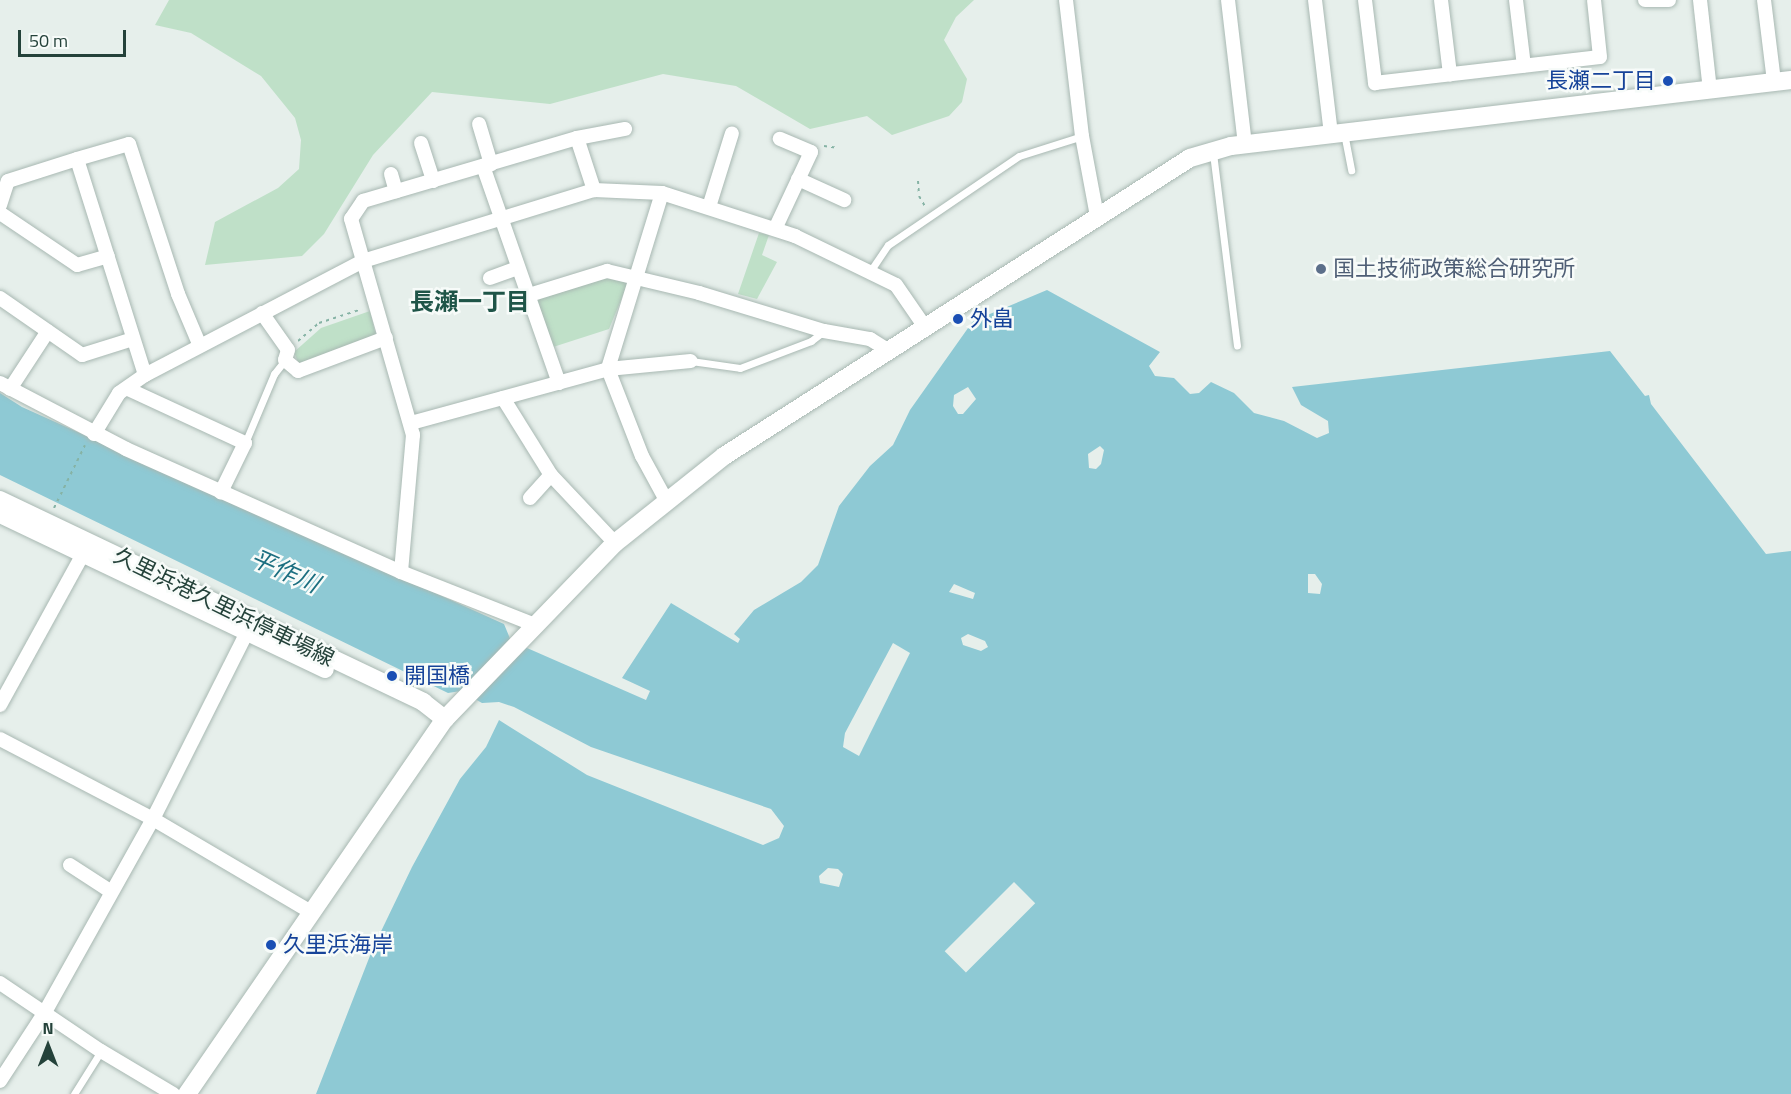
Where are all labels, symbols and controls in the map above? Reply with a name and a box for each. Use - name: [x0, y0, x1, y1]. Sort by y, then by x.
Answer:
- scale bar: [21, 18, 129, 56]
- text: 50 m: [29, 27, 68, 54]
- place label: 長瀬二丁目: [1546, 68, 1656, 94]
- marker: 長瀬二丁目: [1661, 74, 1675, 88]
- place label: 国土技術政策総合研究所: [1333, 256, 1575, 282]
- marker: 国土技術政策総合研究所: [1314, 262, 1328, 276]
- district label: 長瀬一丁目: [410, 288, 530, 316]
- place label: 外畠: [970, 306, 1014, 332]
- marker: 外畠: [951, 312, 965, 326]
- street label: 久里浜港久里浜停車場線: [109, 542, 339, 672]
- water label: 平作川: [246, 543, 324, 599]
- place label: 開国橋: [404, 663, 470, 689]
- marker: 開国橋: [385, 669, 399, 683]
- place label: 久里浜海岸: [283, 932, 393, 958]
- marker: 久里浜海岸: [264, 938, 278, 952]
- north arrow: [18, 1016, 78, 1076]
- text: N: [42, 1016, 54, 1040]

